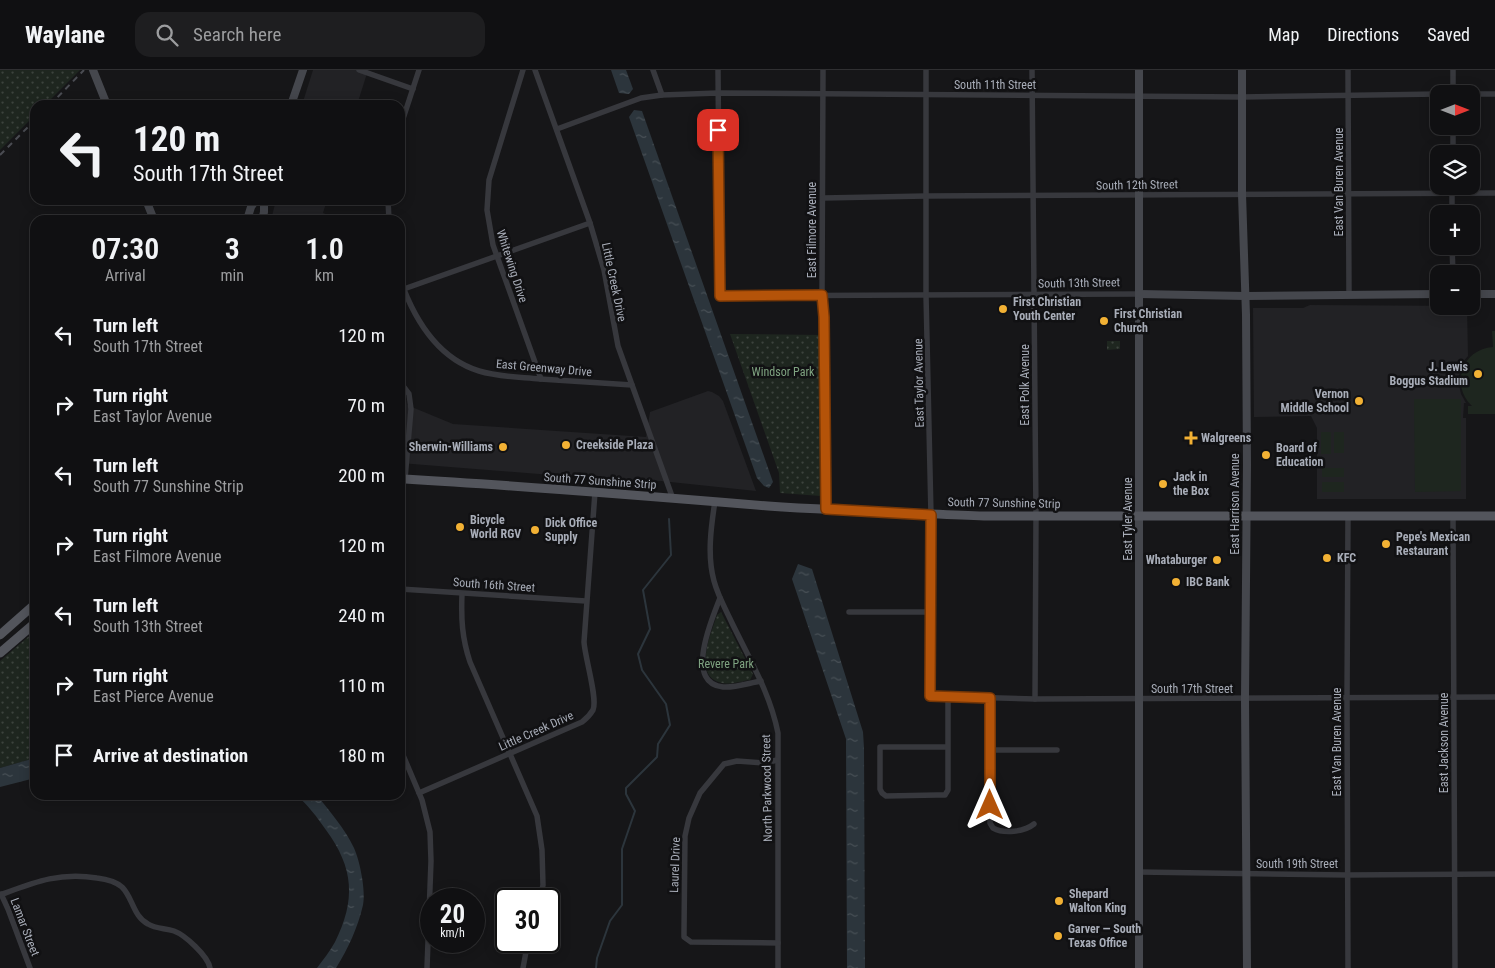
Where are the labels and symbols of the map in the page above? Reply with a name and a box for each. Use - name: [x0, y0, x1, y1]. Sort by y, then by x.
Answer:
- street label: South 11th Street: [954, 78, 1037, 92]
- north arrow: [1430, 85, 1480, 135]
- pin: [697, 109, 739, 151]
- street label: East Van Buren Avenue: [1332, 127, 1346, 236]
- street label: South 12th Street: [1096, 177, 1179, 193]
- street label: East Filmore Avenue: [805, 181, 819, 278]
- street label: Whitewing Drive: [494, 228, 530, 305]
- street label: Little Creek Drive: [599, 241, 629, 323]
- street label: South 13th Street: [1038, 275, 1121, 291]
- place label: First Christian Youth Center: [1013, 295, 1081, 323]
- marker: First Christian Youth Center: [997, 303, 1009, 315]
- place label: First Christian Church: [1114, 307, 1182, 335]
- marker: First Christian Church: [1098, 315, 1110, 327]
- street label: East Taylor Avenue: [911, 338, 927, 428]
- street label: East Polk Avenue: [1018, 344, 1032, 426]
- street label: East Greenway Drive: [495, 357, 593, 379]
- place label: J. Lewis Boggus Stadium: [1390, 360, 1469, 388]
- park label: Windsor Park: [752, 365, 815, 379]
- marker: J. Lewis Boggus Stadium: [1472, 368, 1484, 380]
- place label: Vernon Middle School: [1281, 387, 1349, 415]
- marker: Vernon Middle School: [1353, 395, 1365, 407]
- place label: Walgreens: [1201, 431, 1252, 445]
- marker: Walgreens: [1185, 432, 1197, 444]
- place label: Creekside Plaza: [576, 438, 654, 452]
- marker: Creekside Plaza: [560, 439, 572, 451]
- place label: Sherwin-Williams: [409, 440, 494, 454]
- marker: Sherwin-Williams: [497, 441, 509, 453]
- place label: Board of Education: [1276, 441, 1323, 469]
- marker: Board of Education: [1260, 449, 1272, 461]
- street label: East Harrison Avenue: [1228, 453, 1242, 555]
- street label: South 77 Sunshine Strip: [543, 470, 657, 492]
- place label: Jack in the Box: [1173, 470, 1210, 498]
- street label: East Tyler Avenue: [1121, 477, 1135, 561]
- marker: Jack in the Box: [1157, 478, 1169, 490]
- street label: South 77 Sunshine Strip: [947, 495, 1061, 511]
- place label: Bicycle World RGV: [470, 513, 521, 541]
- place label: Dick Office Supply: [545, 516, 597, 544]
- marker: Bicycle World RGV: [454, 521, 466, 533]
- marker: Dick Office Supply: [529, 524, 541, 536]
- place label: Pepe's Mexican Restaurant: [1396, 530, 1470, 558]
- marker: Pepe's Mexican Restaurant: [1380, 538, 1392, 550]
- place label: KFC: [1337, 551, 1356, 565]
- marker: KFC: [1321, 552, 1333, 564]
- place label: Whataburger: [1146, 553, 1207, 567]
- marker: Whataburger: [1211, 554, 1223, 566]
- street label: South 16th Street: [453, 575, 536, 595]
- place label: IBC Bank: [1186, 575, 1230, 589]
- marker: IBC Bank: [1170, 576, 1182, 588]
- park label: Revere Park: [698, 657, 755, 671]
- street label: South 17th Street: [1151, 682, 1234, 696]
- street label: East Van Buren Avenue: [1330, 687, 1344, 796]
- street label: East Jackson Avenue: [1437, 692, 1451, 793]
- street label: Little Creek Drive: [496, 708, 576, 754]
- street label: North Parkwood Street: [759, 734, 775, 842]
- position arrow: [963, 778, 1015, 830]
- street label: Laurel Drive: [667, 836, 683, 893]
- street label: South 19th Street: [1256, 857, 1339, 871]
- place label: Shepard Walton King: [1069, 887, 1126, 915]
- speed limit sign: 30: [495, 888, 560, 953]
- marker: Shepard Walton King: [1053, 895, 1065, 907]
- street label: Lamar Street: [8, 896, 43, 958]
- place label: Garver — South Texas Office: [1068, 922, 1141, 950]
- marker: Garver — South Texas Office: [1052, 930, 1064, 942]

